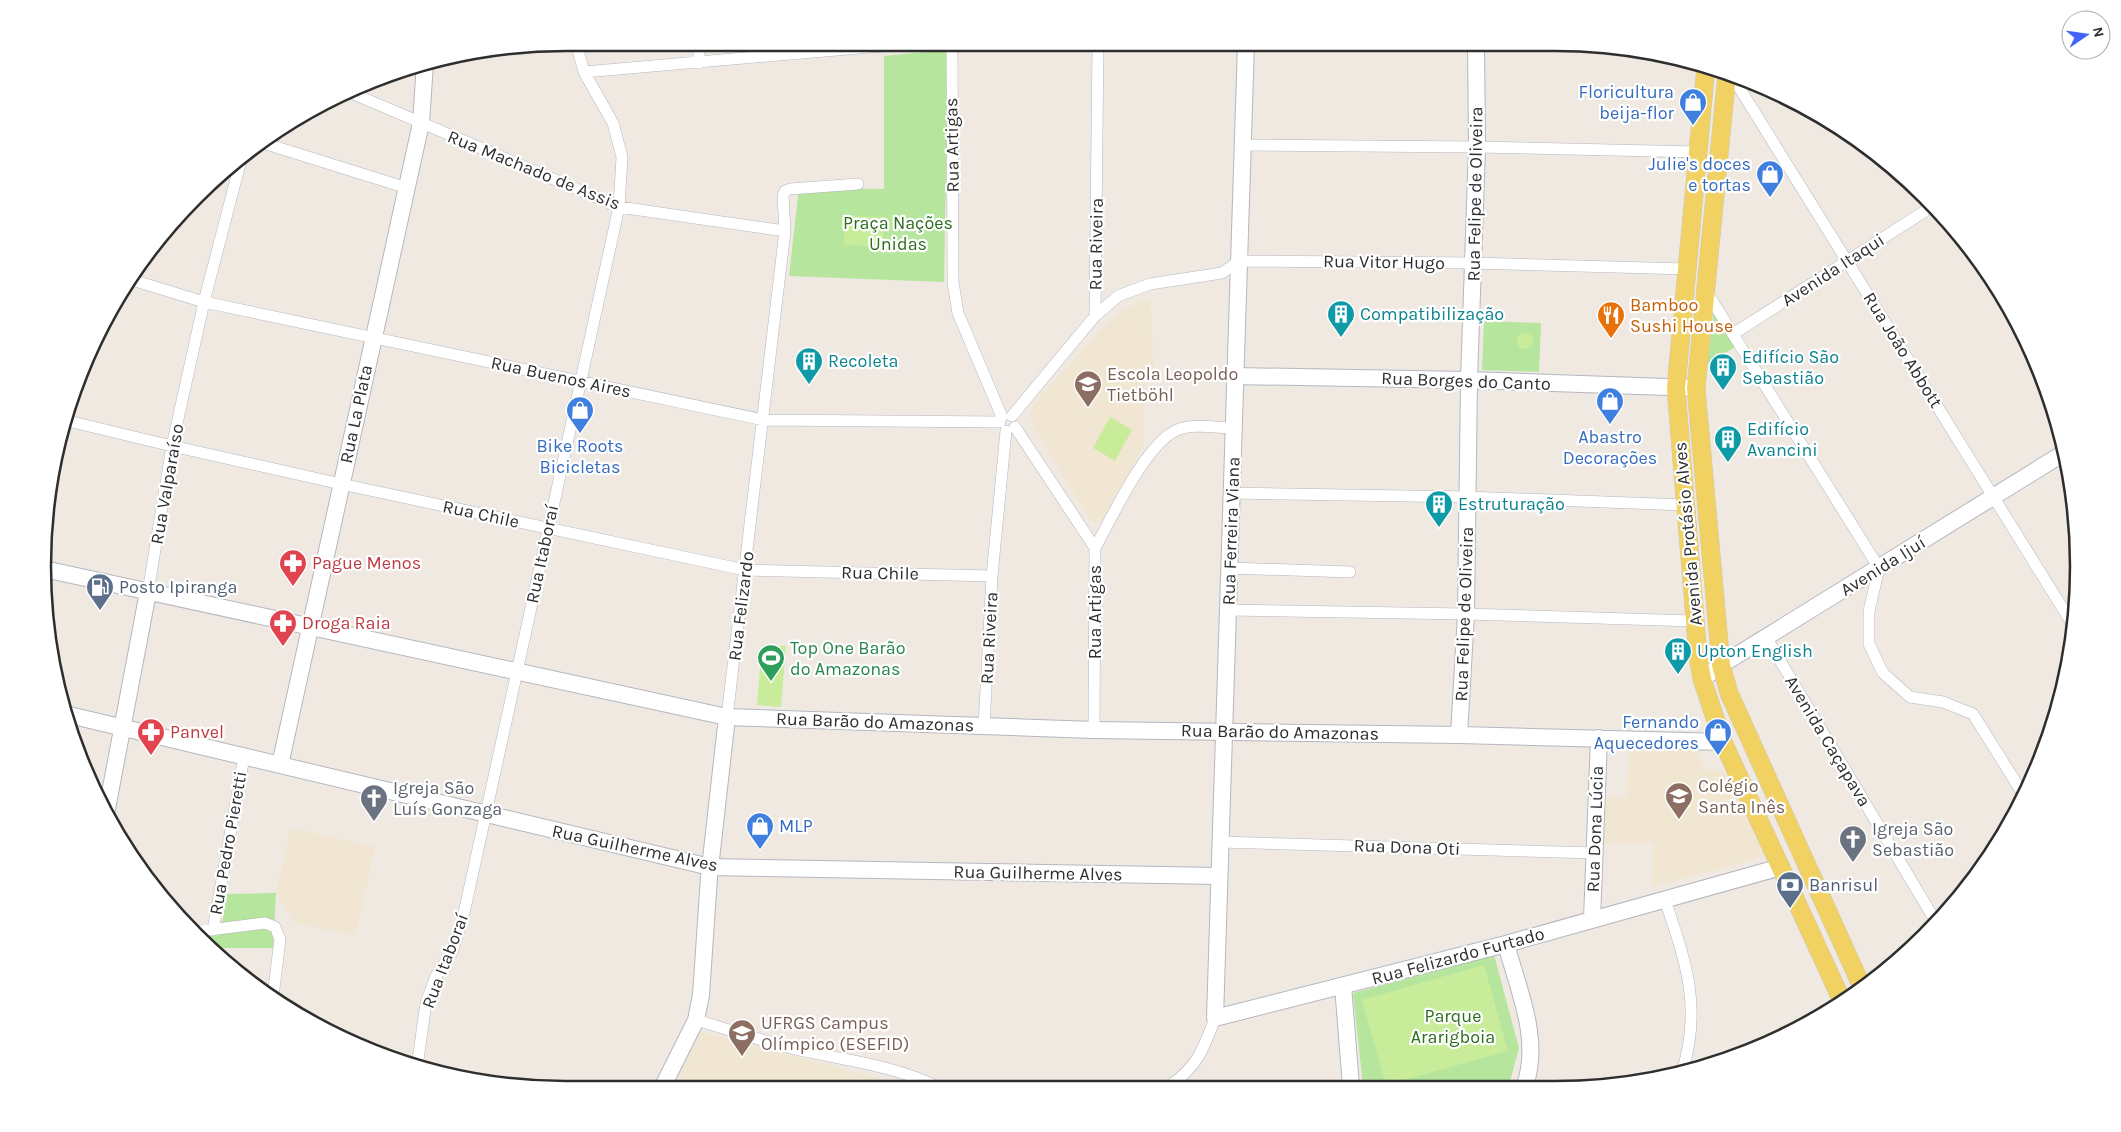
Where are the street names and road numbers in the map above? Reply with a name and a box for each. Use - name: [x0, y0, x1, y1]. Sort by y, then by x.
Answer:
- street label: Rua Artigas: [940, 98, 964, 192]
- street label: Rua Felipe de Oliveira: [1462, 106, 1488, 282]
- street label: Rua Machado de Assis: [444, 125, 624, 215]
- street label: Rua Riveira: [1084, 198, 1108, 290]
- street label: Avenida Itaqui: [1778, 229, 1888, 311]
- street label: Rua Vitor Hugo: [1323, 250, 1445, 274]
- street label: Rua João Abbott: [1859, 288, 1947, 412]
- street label: Rua Buenos Aires: [489, 351, 633, 403]
- street label: Rua La Plata: [335, 363, 377, 465]
- street label: Rua Borges do Canto: [1381, 367, 1551, 395]
- street label: Rua Valparaíso: [146, 422, 188, 546]
- street label: Avenida Protásio Alves: [1669, 441, 1707, 627]
- street label: Rua Ferreira Viana: [1217, 456, 1245, 606]
- street label: Rua Chile: [441, 495, 521, 533]
- street label: Rua Itaboraí: [521, 502, 563, 605]
- street label: Rua Felipe de Oliveira: [1450, 526, 1478, 702]
- street label: Avenida Ijuí: [1836, 531, 1930, 601]
- street label: Rua Felizardo: [723, 550, 759, 662]
- street label: Rua Chile: [841, 561, 919, 585]
- street label: Rua Artigas: [1084, 565, 1106, 659]
- street label: Rua Riveira: [976, 591, 1002, 685]
- street label: Avenida Caçapava: [1780, 672, 1876, 810]
- street label: Rua Barão do Amazonas: [776, 708, 974, 736]
- street label: Rua Barão do Amazonas: [1181, 719, 1379, 745]
- street label: Rua Dona Lúcia: [1582, 765, 1608, 893]
- street label: Rua Pedro Pieretti: [205, 769, 251, 917]
- street label: Rua Guilherme Alves: [550, 820, 720, 876]
- street label: Rua Dona Oti: [1353, 834, 1461, 860]
- street label: Rua Guilherme Alves: [953, 861, 1123, 885]
- street label: Rua Itaboraí: [417, 910, 473, 1012]
- street label: Rua Felizardo Furtado: [1369, 922, 1547, 990]

